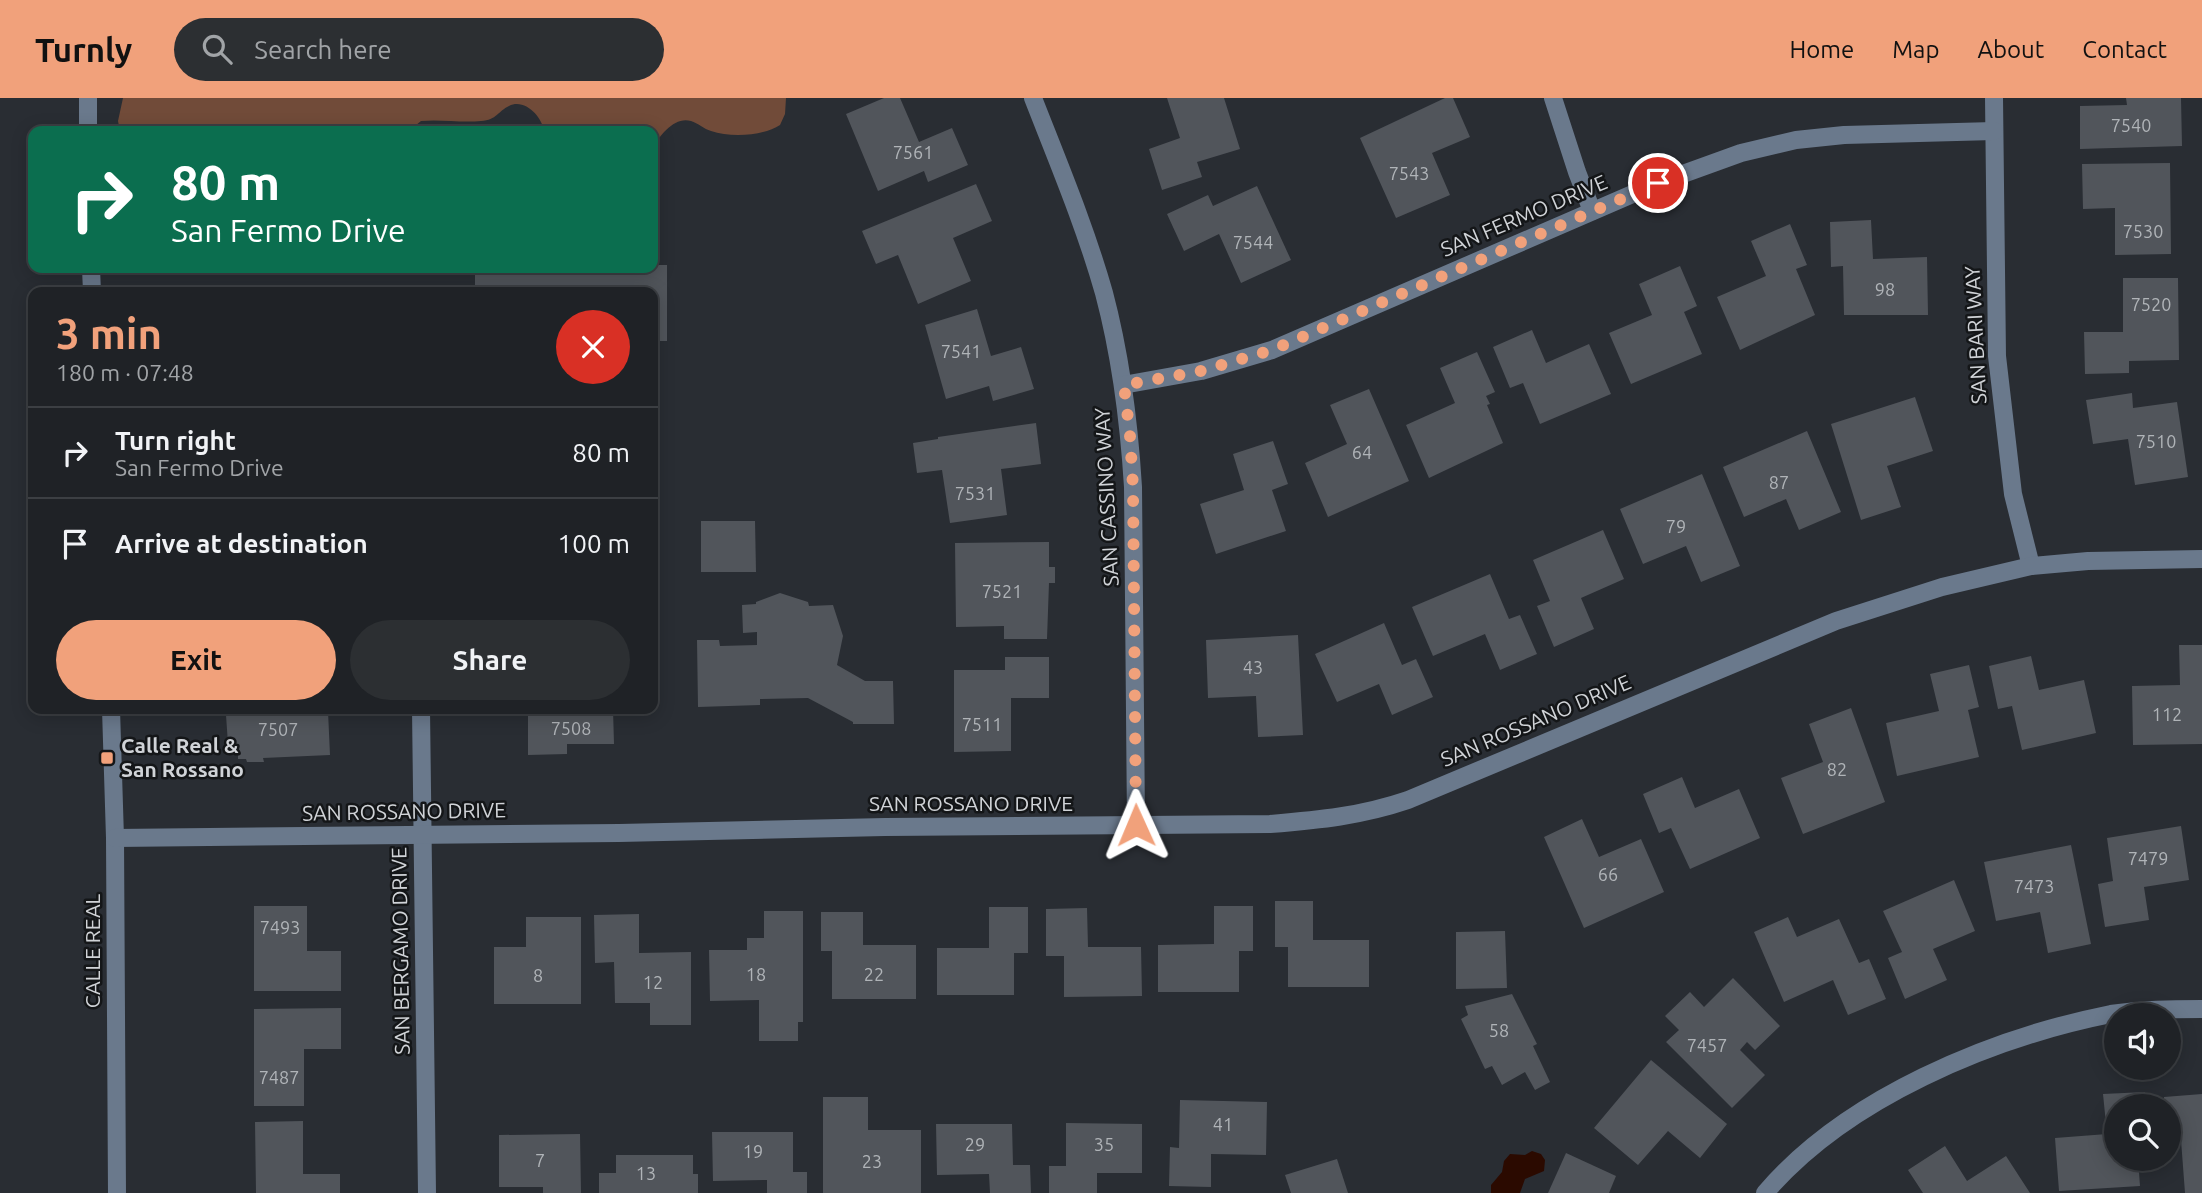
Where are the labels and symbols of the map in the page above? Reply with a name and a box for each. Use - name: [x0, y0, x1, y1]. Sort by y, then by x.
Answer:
- house number: 7540: [2111, 115, 2151, 135]
- house number: 7561: [893, 142, 933, 162]
- pin: [1628, 153, 1688, 213]
- house number: 7543: [1389, 163, 1429, 183]
- street label: SAN FERMO DRIVE: [1437, 169, 1610, 261]
- house number: 7530: [2123, 221, 2163, 241]
- house number: 7544: [1233, 232, 1273, 252]
- street label: SAN BARI WAY: [1959, 265, 1991, 405]
- house number: 98: [1875, 279, 1895, 299]
- house number: 7520: [2131, 294, 2171, 314]
- house number: 7541: [941, 341, 981, 361]
- street label: SAN CASSINO WAY: [1089, 407, 1123, 587]
- house number: 7510: [2136, 431, 2176, 451]
- house number: 64: [1352, 442, 1372, 462]
- house number: 87: [1769, 472, 1789, 492]
- house number: 7531: [955, 483, 995, 503]
- house number: 79: [1666, 516, 1686, 536]
- house number: 7521: [982, 581, 1022, 601]
- house number: 43: [1243, 657, 1263, 677]
- street label: SAN ROSSANO DRIVE: [1437, 669, 1634, 771]
- house number: 112: [2152, 704, 2182, 724]
- house number: 7511: [962, 714, 1002, 734]
- house number: 7508: [551, 718, 591, 738]
- house number: 7507: [258, 719, 298, 739]
- place label: Calle Real & San Rossano: [121, 733, 244, 781]
- marker: Calle Real & San Rossano: [99, 750, 115, 766]
- house number: 82: [1827, 759, 1847, 779]
- position arrow: [1099, 788, 1173, 862]
- street label: SAN ROSSANO DRIVE: [869, 791, 1073, 815]
- street label: SAN ROSSANO DRIVE: [302, 797, 506, 825]
- street label: SAN BERGAMO DRIVE: [386, 847, 414, 1055]
- house number: 7479: [2128, 848, 2168, 868]
- house number: 66: [1598, 864, 1618, 884]
- house number: 7473: [2014, 876, 2054, 896]
- street label: CALLE REAL: [80, 893, 104, 1008]
- house number: 7493: [260, 917, 300, 937]
- house number: 18: [746, 964, 766, 984]
- house number: 22: [864, 964, 884, 984]
- house number: 8: [533, 965, 543, 985]
- house number: 12: [643, 972, 663, 992]
- house number: 58: [1489, 1020, 1509, 1040]
- house number: 7457: [1687, 1035, 1727, 1055]
- house number: 7487: [259, 1067, 299, 1087]
- house number: 41: [1213, 1114, 1233, 1134]
- house number: 29: [965, 1134, 985, 1154]
- house number: 35: [1094, 1134, 1114, 1154]
- house number: 19: [743, 1141, 763, 1161]
- house number: 7: [535, 1150, 545, 1170]
- house number: 23: [862, 1151, 882, 1171]
- house number: 13: [636, 1163, 656, 1183]

